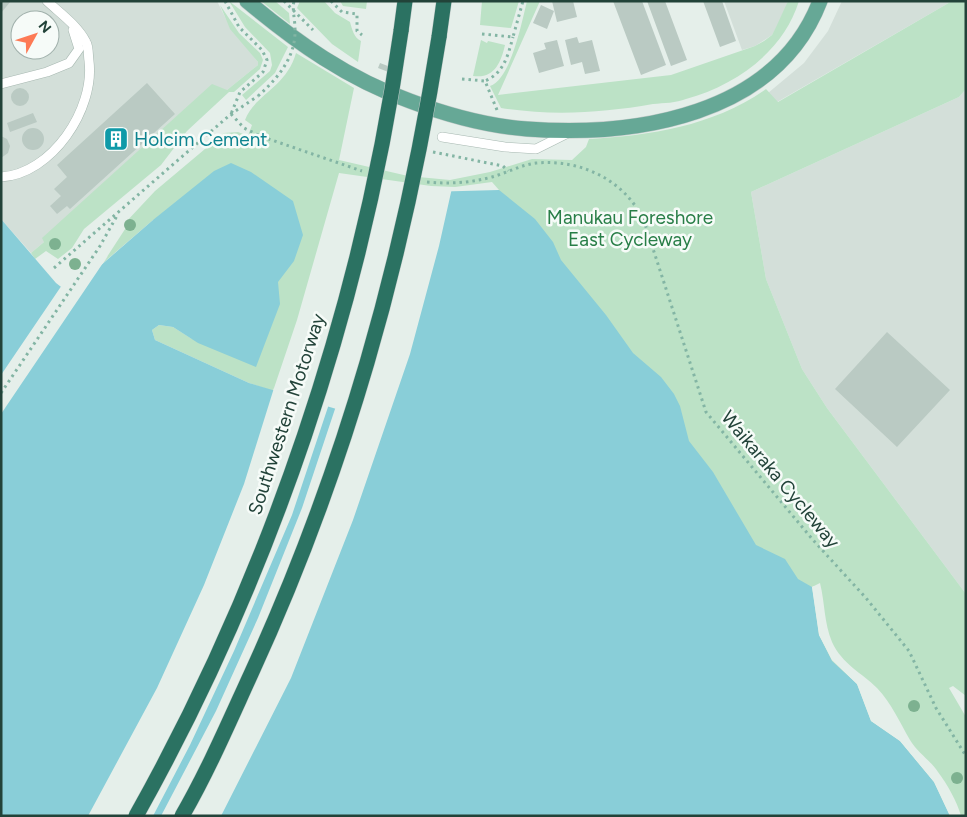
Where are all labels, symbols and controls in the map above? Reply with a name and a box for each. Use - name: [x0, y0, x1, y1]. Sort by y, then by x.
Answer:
- north arrow: [10, 10, 60, 60]
- text: N: [35, 17, 55, 37]
- building icon: Holcim Cement: [103, 126, 129, 152]
- place label: Holcim Cement: [134, 128, 267, 151]
- park label: Manukau Foreshore East Cycleway: [547, 206, 713, 251]
- street label: Southwestern Motorway: [243, 311, 330, 518]
- street label: Waikaraka Cycleway: [717, 406, 845, 553]

